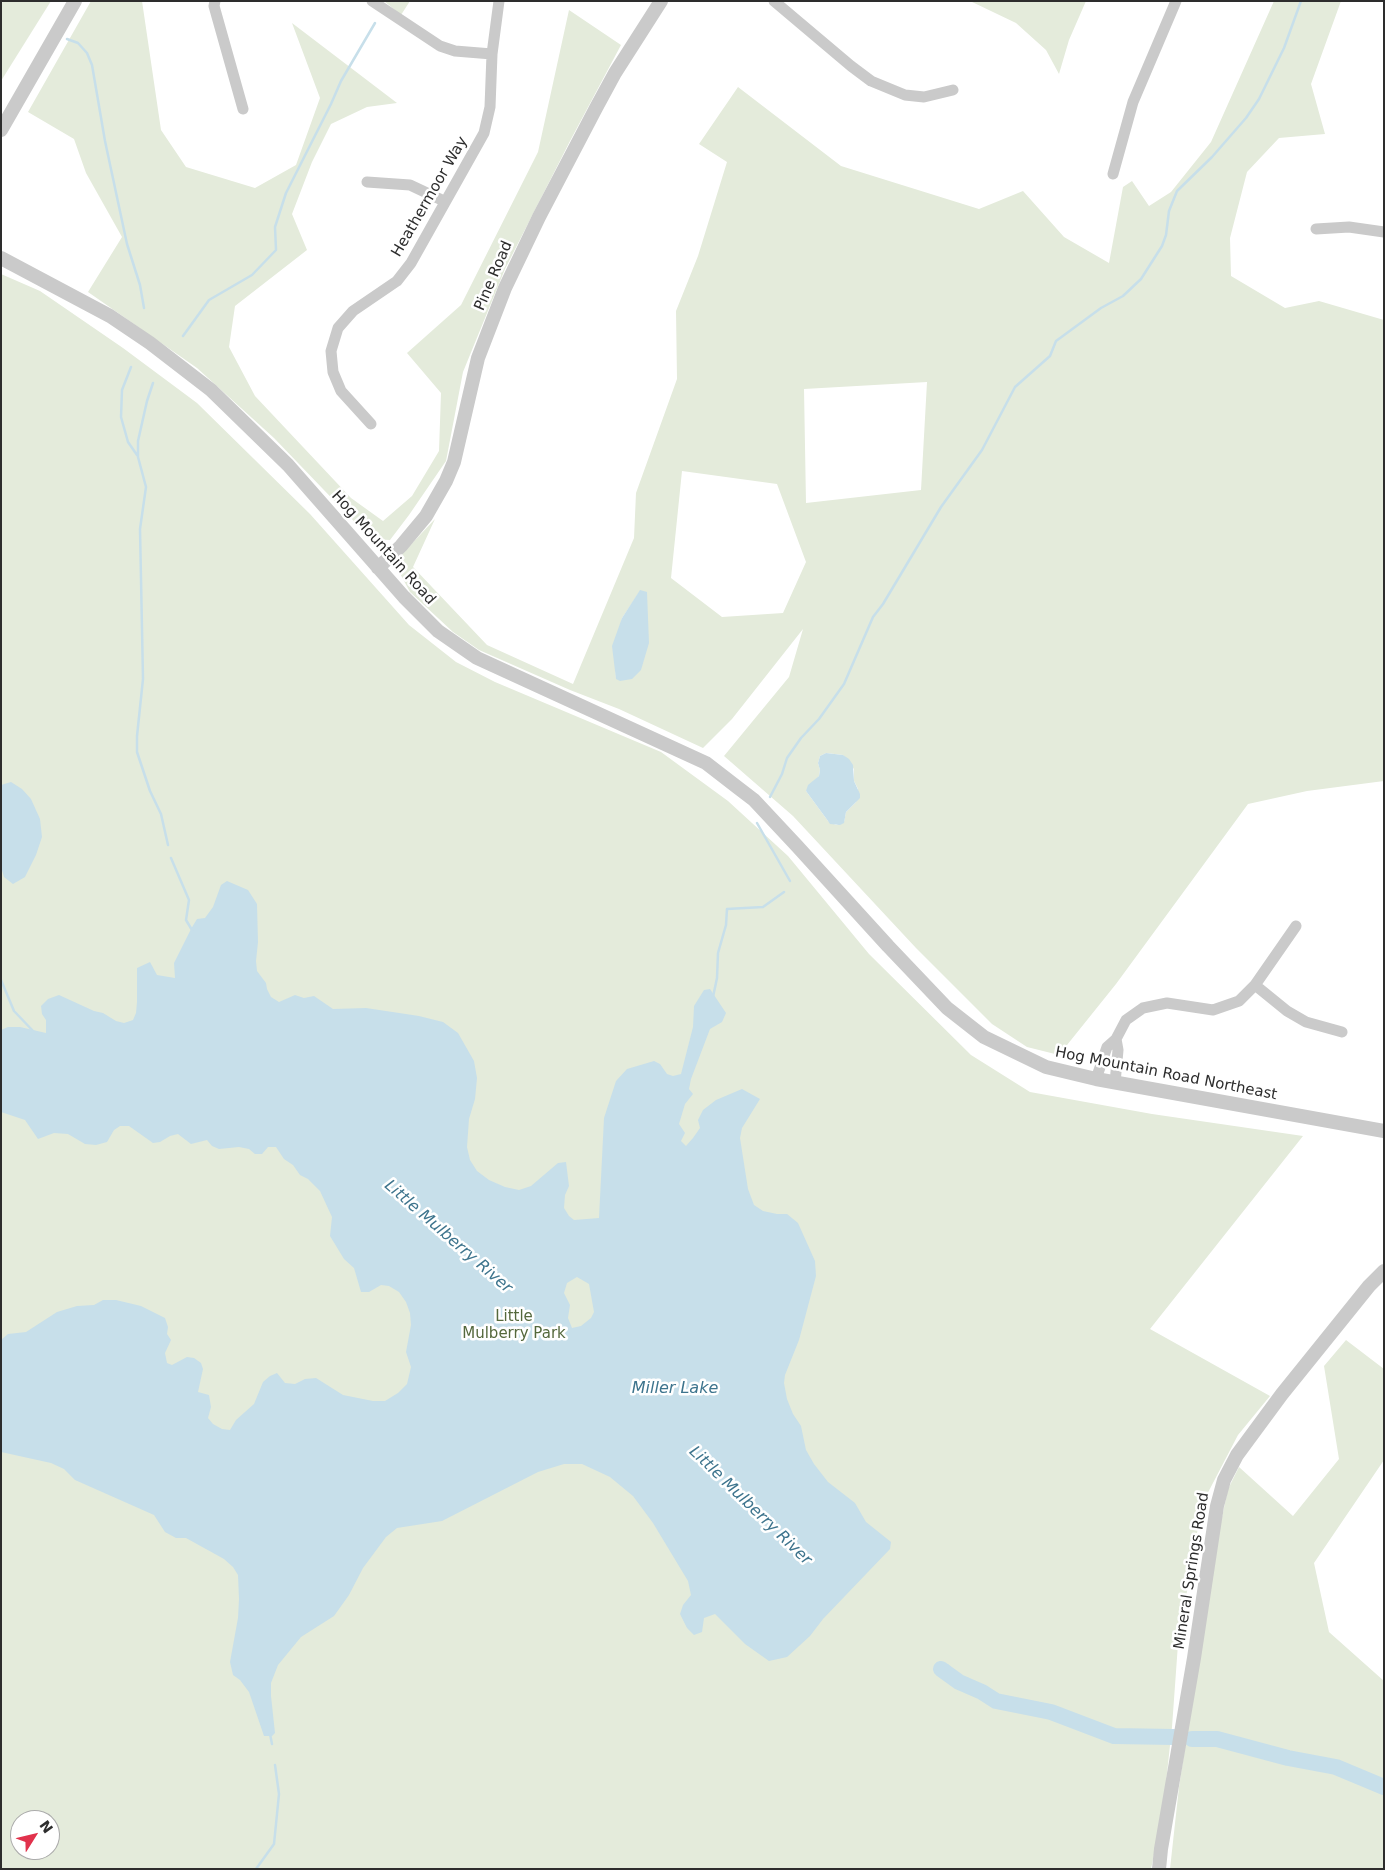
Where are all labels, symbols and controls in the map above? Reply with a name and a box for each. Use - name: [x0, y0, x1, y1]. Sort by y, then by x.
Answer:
- street label: Heathermoor Way: [388, 134, 472, 260]
- street label: Pine Road: [471, 238, 517, 314]
- street label: Hog Mountain Road: [327, 487, 439, 609]
- street label: Hog Mountain Road Northeast: [1053, 1044, 1279, 1104]
- water label: Little Mulberry River: [380, 1176, 516, 1298]
- park label: Little Mulberry Park: [462, 1308, 566, 1343]
- water label: Miller Lake: [632, 1379, 718, 1399]
- water label: Little Mulberry River: [685, 1443, 815, 1569]
- street label: Mineral Springs Road: [1171, 1491, 1213, 1651]
- north arrow: [10, 1810, 60, 1860]
- text: N: [36, 1817, 56, 1836]

